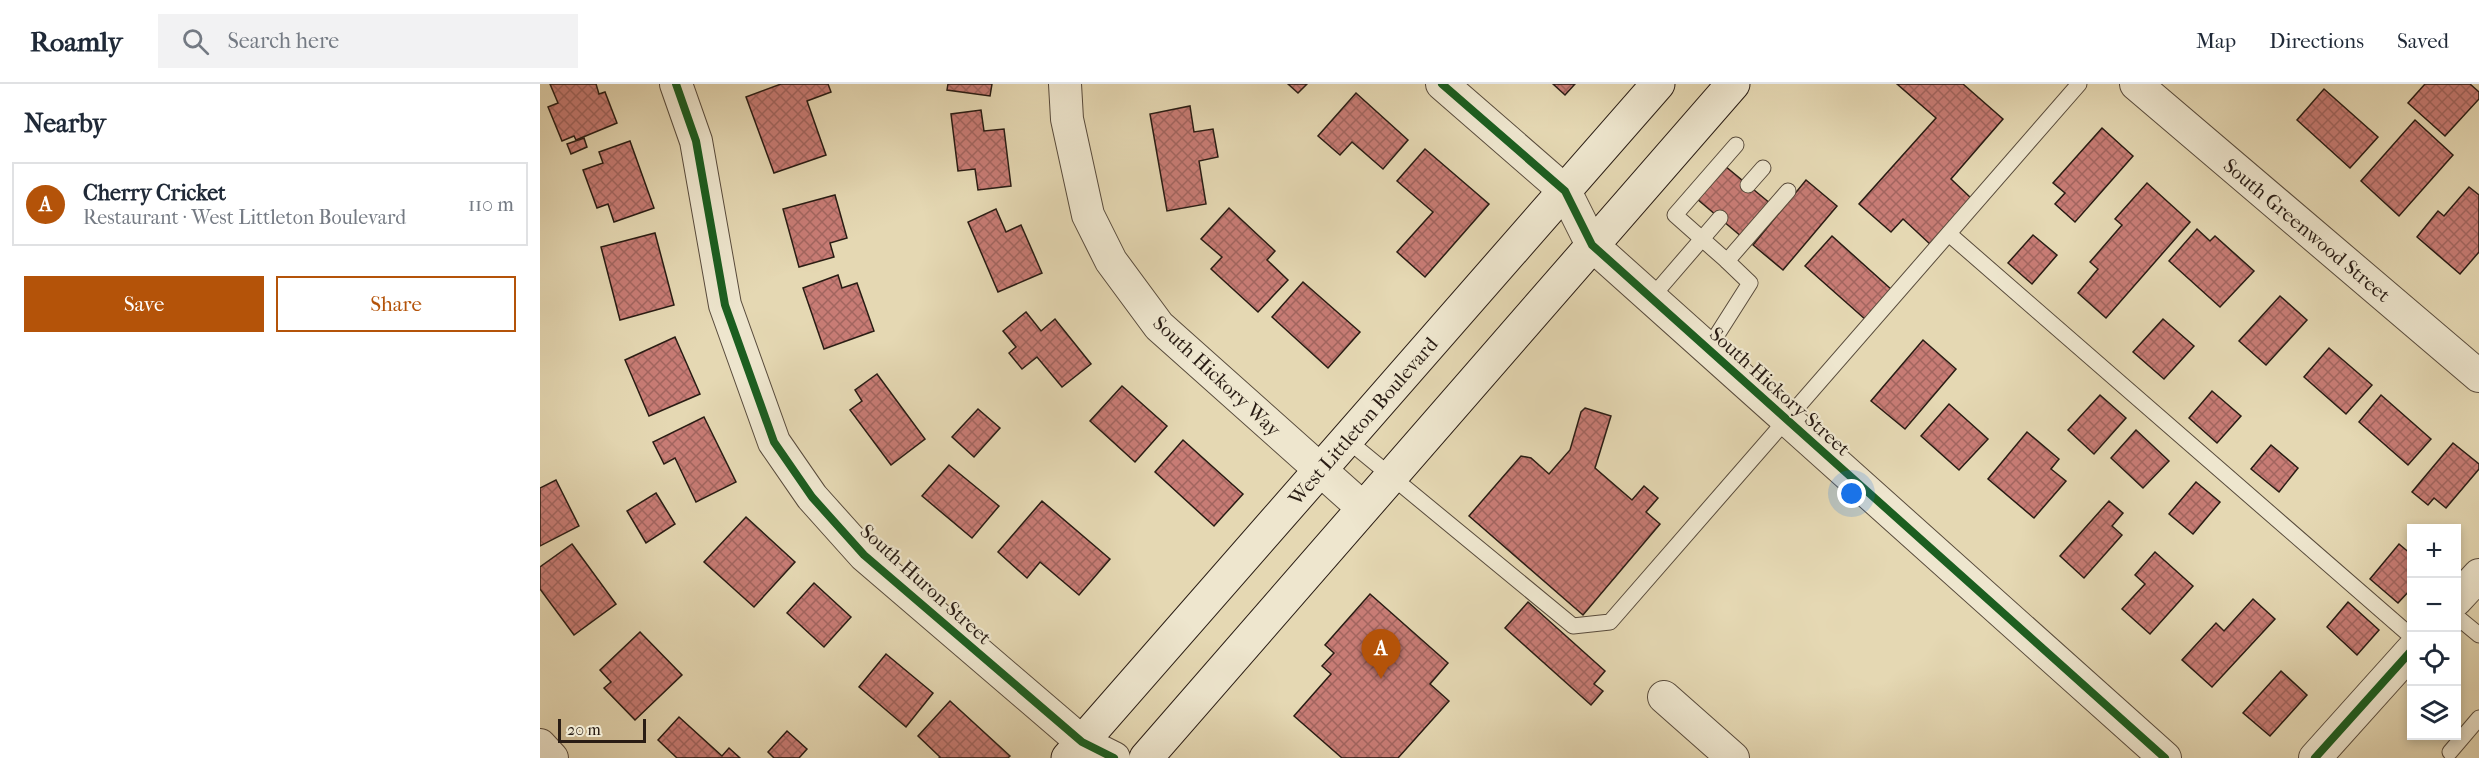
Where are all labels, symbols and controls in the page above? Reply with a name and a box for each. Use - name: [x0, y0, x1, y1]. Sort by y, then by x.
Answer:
- search box: [158, 14, 578, 68]
- text: Roamly: [30, 25, 122, 58]
- icon: search: [179, 25, 212, 58]
- text: Search here: [227, 28, 339, 54]
- text: Map: [2196, 29, 2236, 53]
- text: Directions: [2269, 29, 2364, 53]
- text: Saved: [2397, 29, 2449, 53]
- text: Nearby: [24, 108, 106, 139]
- street label: South Greenwood Street: [2219, 154, 2395, 307]
- text: Cherry Cricket: [83, 180, 226, 206]
- text: A: [39, 193, 52, 216]
- text: 110 m: [468, 193, 514, 216]
- text: Restaurant · West Littleton Boulevard: [83, 206, 406, 229]
- button: Save: [24, 276, 264, 332]
- button: Share: [276, 276, 516, 332]
- street label: South Hickory Way: [1148, 311, 1286, 442]
- street label: South Hickory Street: [1705, 322, 1855, 460]
- street label: West Littleton Boulevard: [1284, 332, 1443, 511]
- your location: [1837, 479, 1866, 508]
- street label: South Huron Street: [855, 520, 996, 649]
- map controls: [2407, 524, 2461, 740]
- button: +: [2407, 524, 2461, 578]
- button: −: [2407, 578, 2461, 632]
- pin: A: [1362, 630, 1400, 679]
- button: locate: [2407, 632, 2461, 686]
- button: layers: [2407, 686, 2461, 740]
- scale bar: [558, 716, 646, 744]
- text: 20 m: [567, 720, 601, 739]

